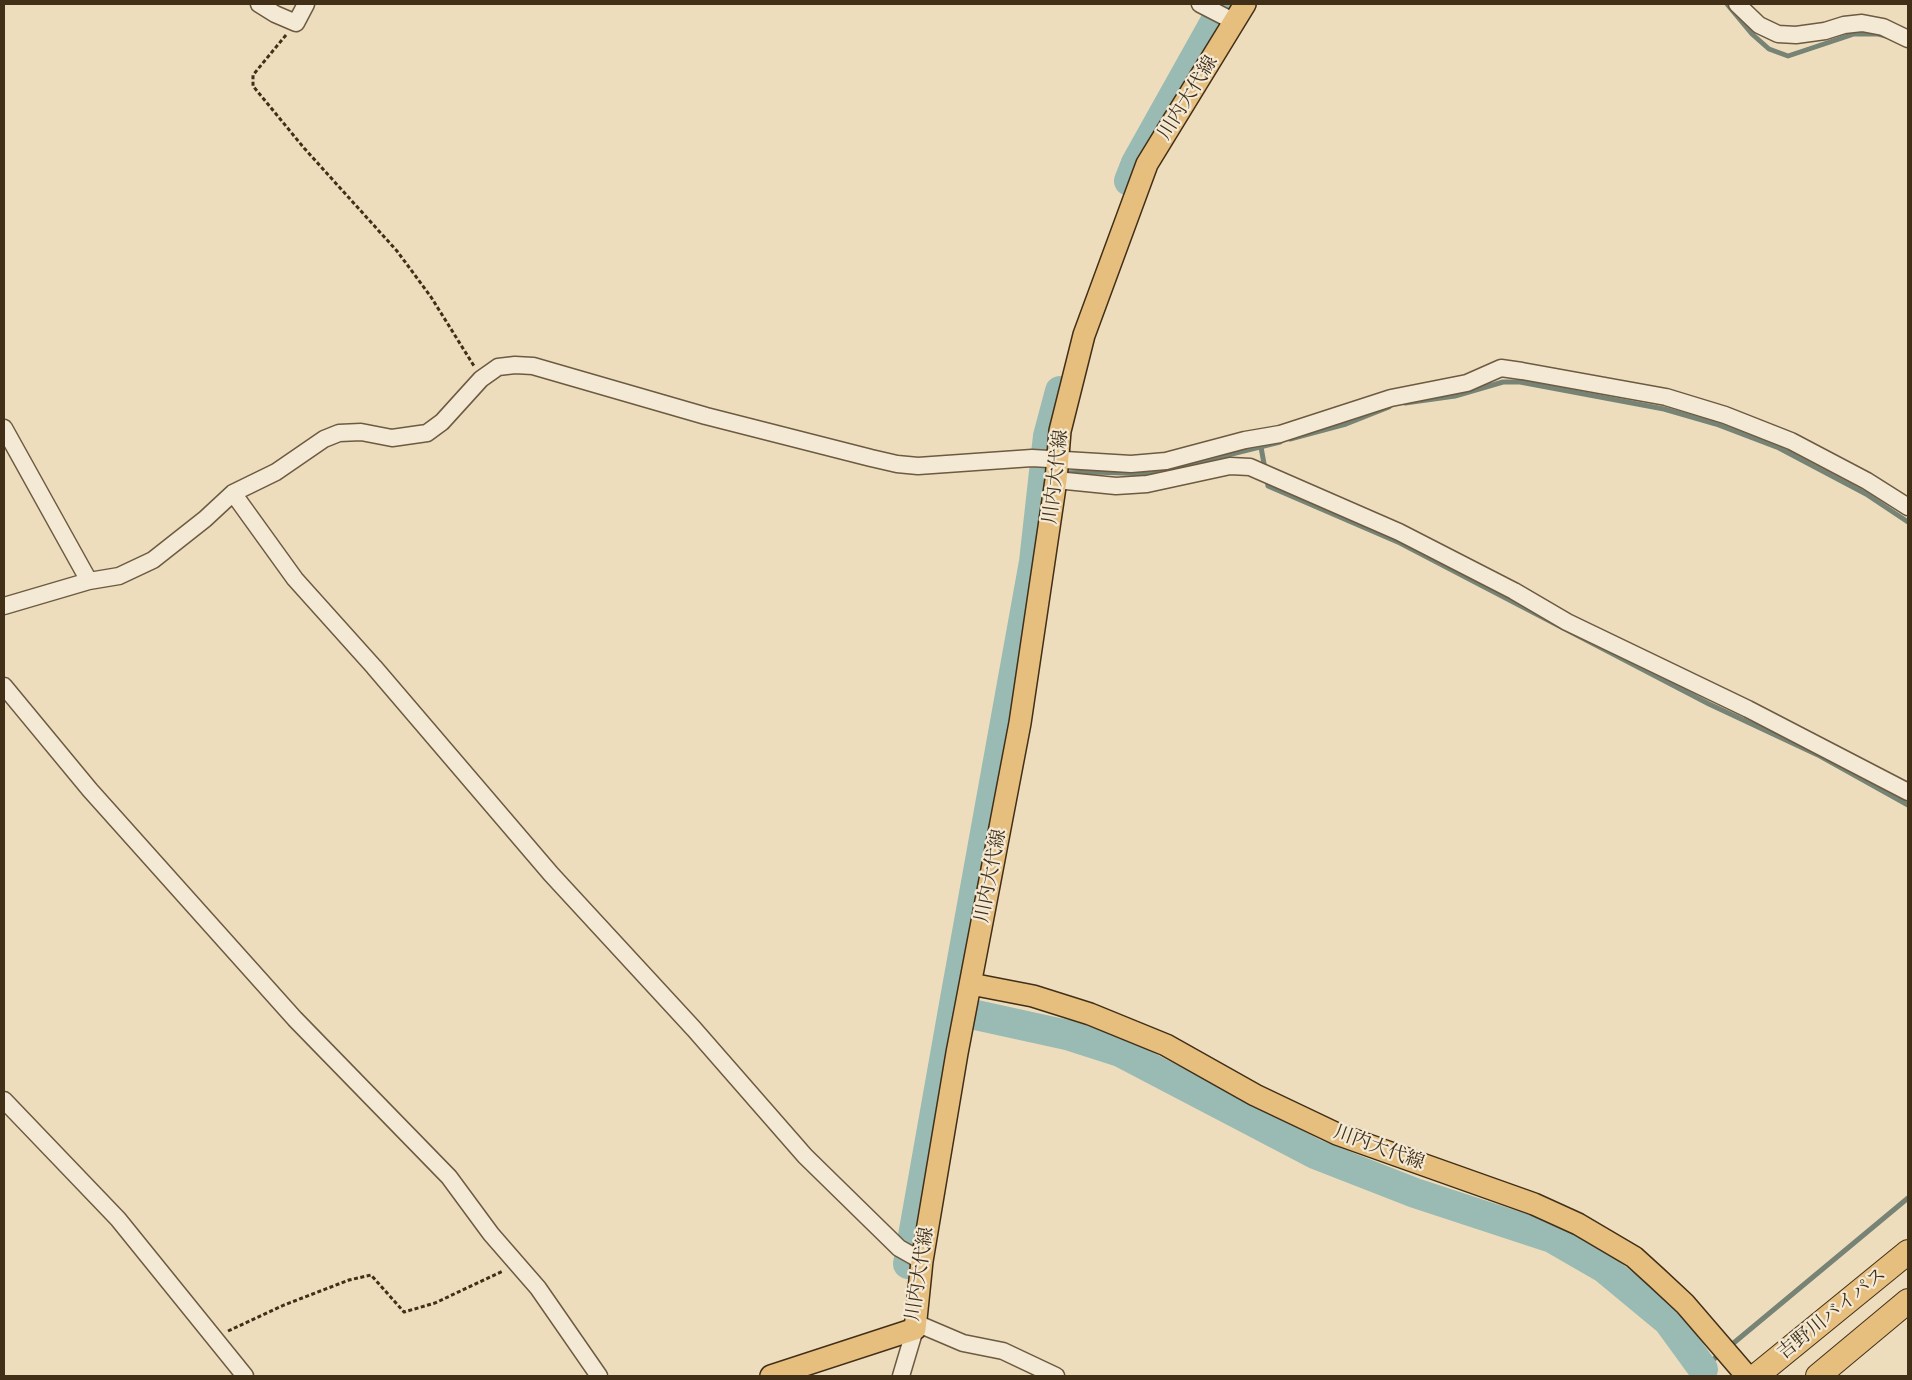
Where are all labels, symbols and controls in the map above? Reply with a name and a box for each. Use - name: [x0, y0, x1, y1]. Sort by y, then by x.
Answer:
- street label: 川内大代線: [1153, 52, 1223, 144]
- street label: 川内大代線: [1039, 428, 1073, 526]
- street label: 川内大代線: [971, 827, 1011, 925]
- street label: 川内大代線: [1330, 1121, 1428, 1175]
- street label: 川内大代線: [901, 1225, 939, 1323]
- street label: 吉野川バイパス: [1773, 1263, 1891, 1365]

